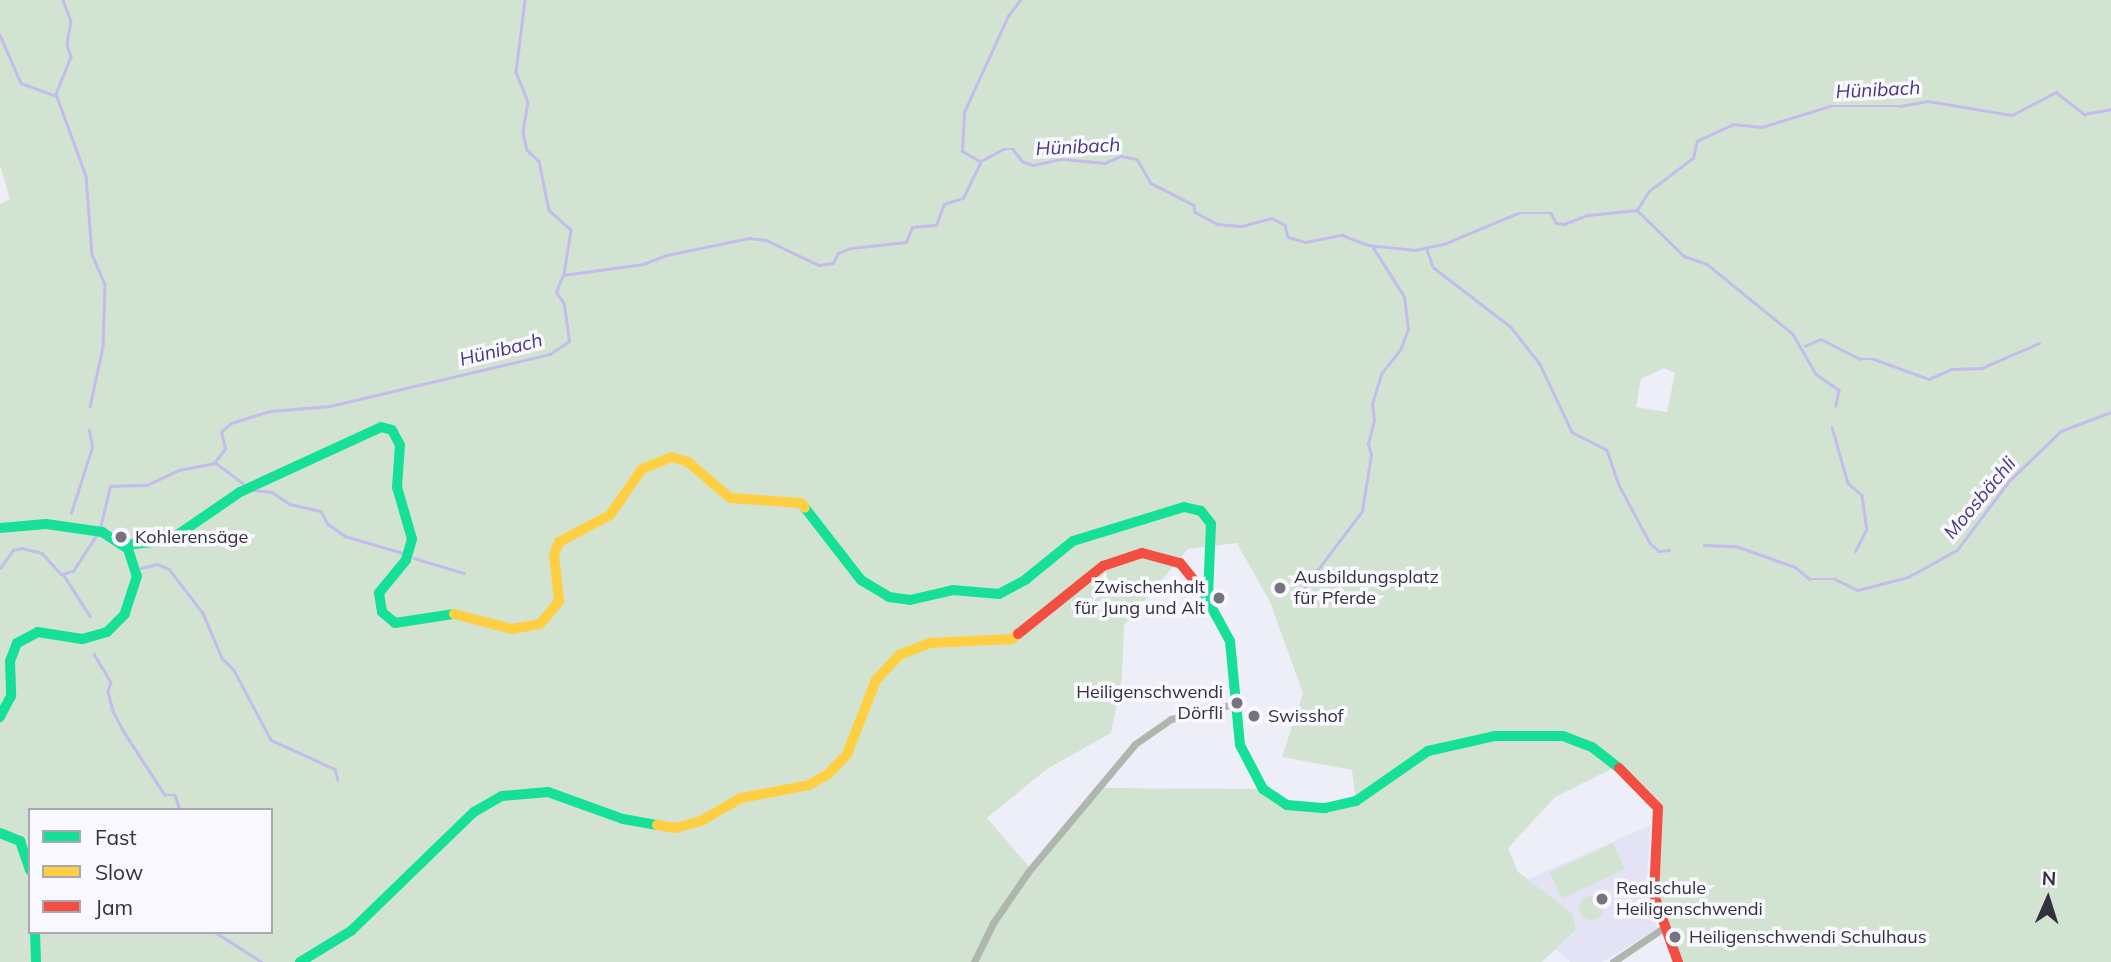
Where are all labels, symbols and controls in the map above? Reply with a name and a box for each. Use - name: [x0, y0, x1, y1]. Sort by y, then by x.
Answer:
- water label: Hünibach: [1835, 76, 1921, 104]
- water label: Hünibach: [1035, 133, 1121, 161]
- water label: Hünibach: [457, 329, 545, 371]
- water label: Moosbächli: [1939, 452, 2021, 544]
- place label: Kohlerensäge: [135, 526, 248, 548]
- marker: Kohlerensäge: [113, 529, 129, 545]
- place label: Ausbildungsplatz für Pferde: [1294, 567, 1439, 610]
- place label: Zwischenhalt für Jung und Alt: [1075, 577, 1205, 620]
- marker: Ausbildungsplatz für Pferde: [1272, 580, 1288, 596]
- marker: Zwischenhalt für Jung und Alt: [1211, 590, 1227, 606]
- place label: Heiligenschwendi Dörfli: [1076, 682, 1223, 724]
- marker: Heiligenschwendi Dörfli: [1229, 695, 1245, 711]
- place label: Swisshof: [1268, 705, 1344, 727]
- marker: Swisshof: [1246, 708, 1262, 724]
- legend: [28, 808, 273, 934]
- text: Fast: [95, 824, 137, 850]
- text: Slow: [95, 859, 143, 885]
- north arrow: [2013, 864, 2083, 934]
- text: N: [2041, 866, 2057, 890]
- place label: Realschule Heiligenschwendi: [1616, 878, 1763, 920]
- marker: Realschule Heiligenschwendi: [1594, 891, 1610, 907]
- text: Jam: [95, 894, 133, 920]
- place label: Heiligenschwendi Schulhaus: [1689, 926, 1927, 948]
- marker: Heiligenschwendi Schulhaus: [1667, 929, 1683, 945]

